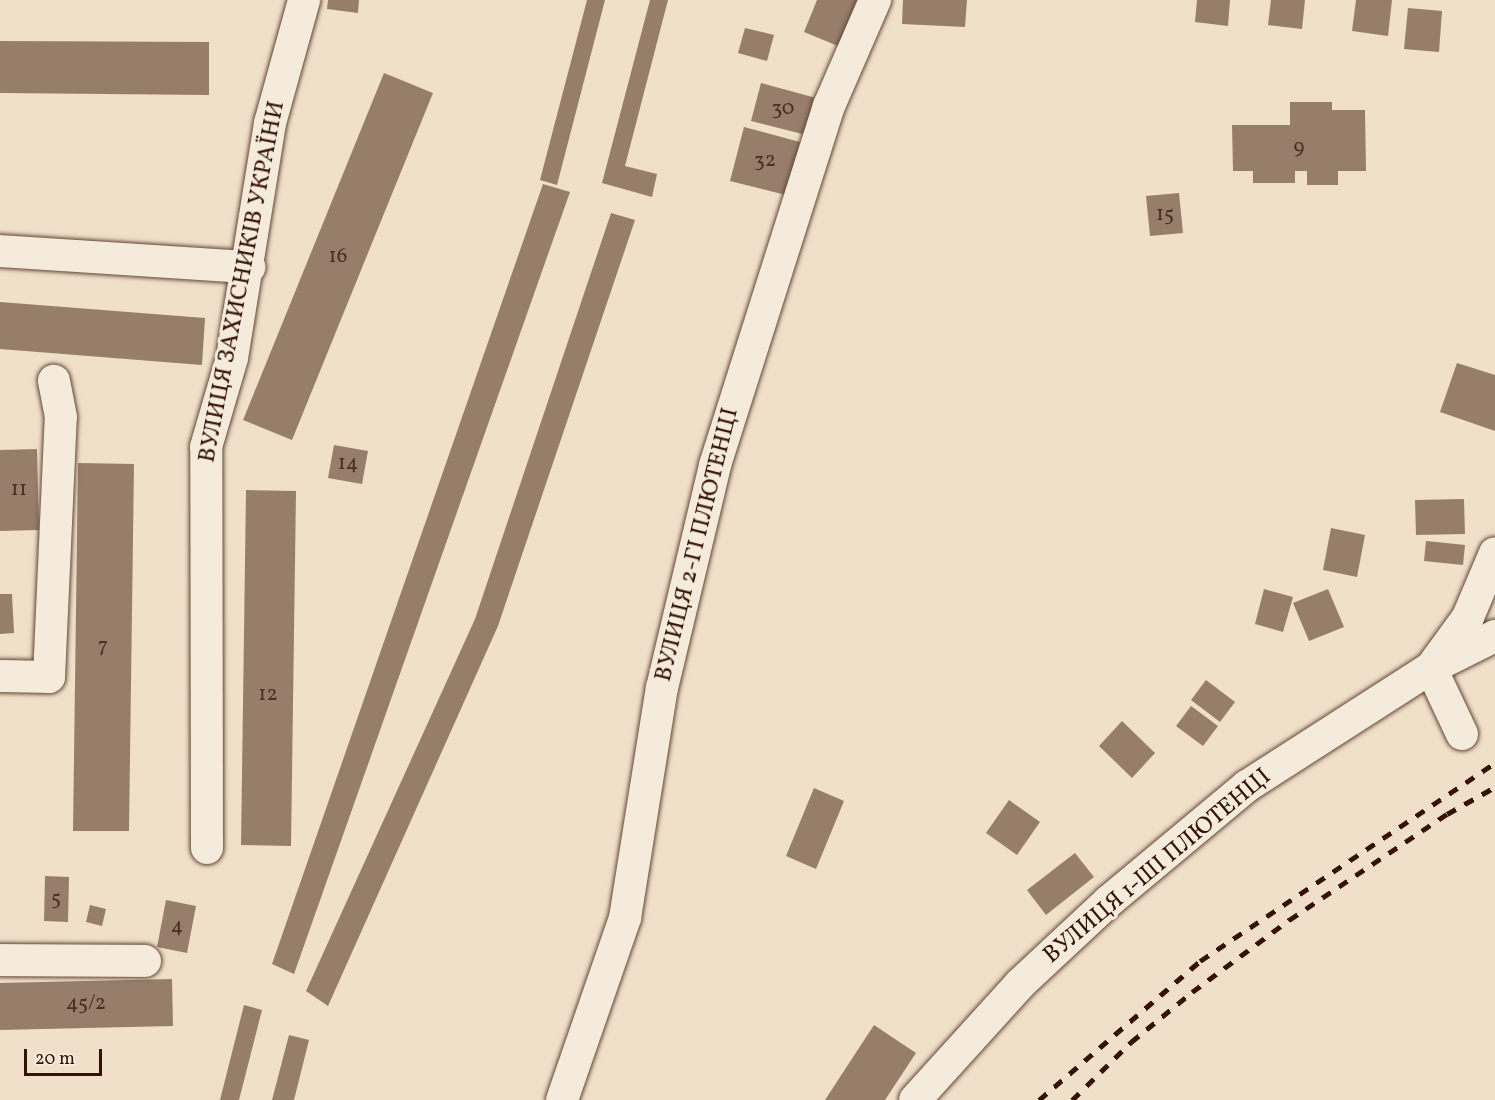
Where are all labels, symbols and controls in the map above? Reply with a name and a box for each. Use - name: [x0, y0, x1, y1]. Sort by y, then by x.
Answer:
- house number: 30: [772, 96, 794, 122]
- street label: ВУЛИЦЯ ЗАХИСНИКІВ УКРАЇНИ: [194, 99, 292, 465]
- house number: 9: [1294, 135, 1304, 161]
- house number: 32: [754, 148, 776, 174]
- house number: 15: [1156, 202, 1174, 228]
- house number: 16: [329, 244, 347, 270]
- street label: ВУЛИЦЯ 2-ГІ ПЛЮТЕНЦІ: [650, 405, 746, 685]
- house number: 14: [338, 451, 358, 477]
- house number: 11: [11, 477, 27, 503]
- house number: 7: [98, 634, 108, 660]
- house number: 12: [258, 682, 278, 708]
- street label: ВУЛИЦЯ 1-ШІ ПЛЮТЕНЦІ: [1038, 763, 1278, 971]
- house number: 5: [51, 886, 61, 912]
- house number: 4: [171, 914, 183, 940]
- house number: 45/2: [66, 991, 106, 1017]
- scale bar: [27, 1037, 105, 1075]
- text: 20 m: [35, 1047, 75, 1072]

